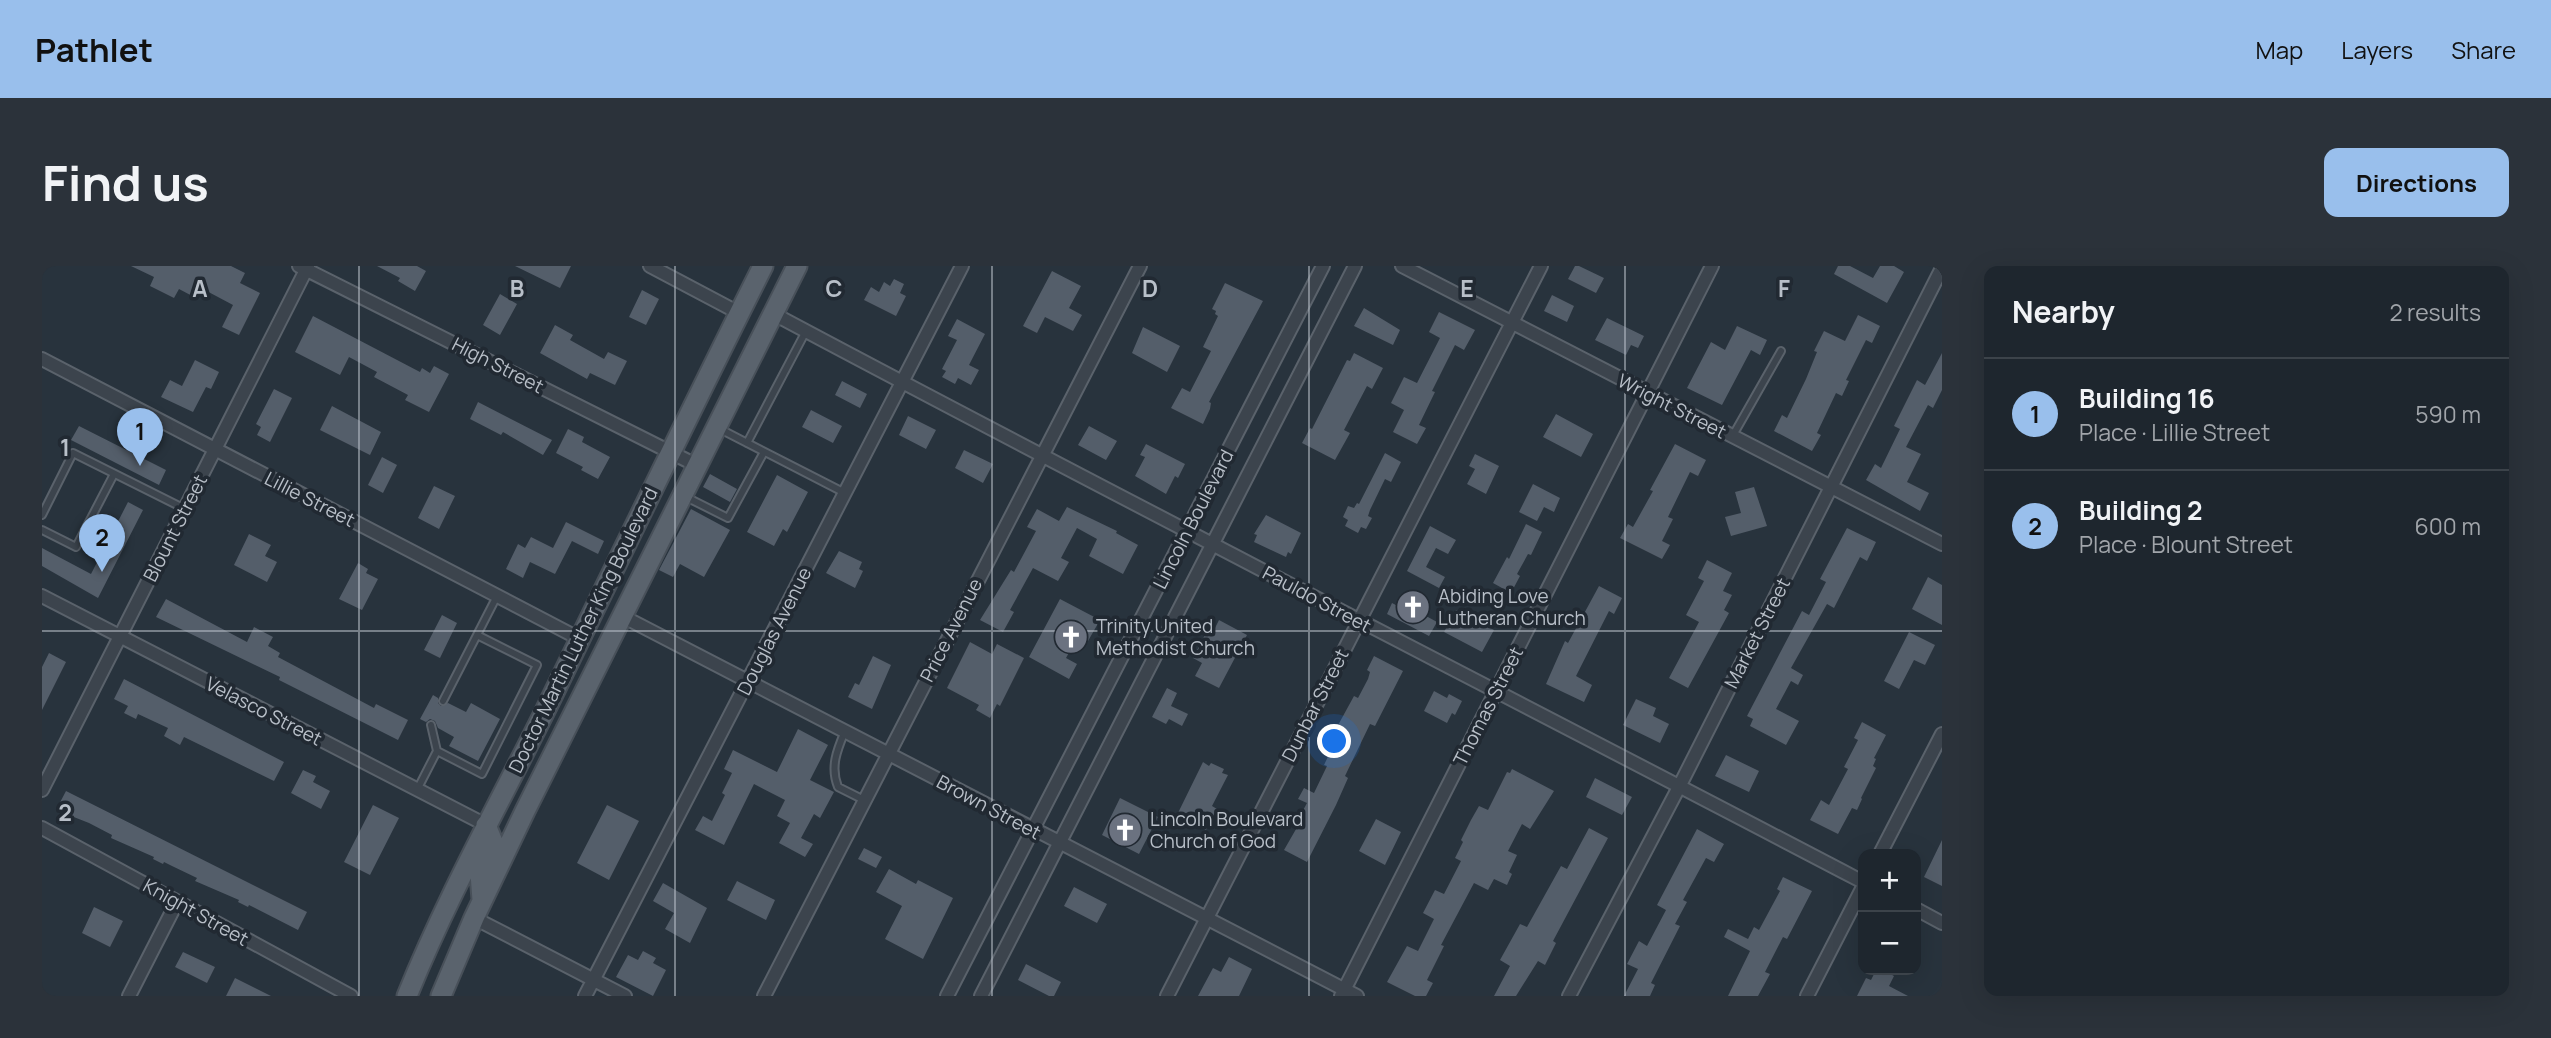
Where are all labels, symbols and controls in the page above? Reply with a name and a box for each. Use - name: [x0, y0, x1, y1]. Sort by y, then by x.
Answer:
- text: Pathlet: [35, 27, 153, 72]
- text: Map: [2256, 33, 2303, 66]
- text: Layers: [2341, 33, 2413, 66]
- text: Share: [2451, 33, 2516, 66]
- button: Directions: [2324, 148, 2509, 217]
- text: Find us: [42, 149, 209, 216]
- text: A: [192, 272, 208, 304]
- text: B: [510, 272, 524, 304]
- text: C: [826, 272, 843, 304]
- text: D: [1142, 272, 1158, 304]
- text: E: [1460, 272, 1474, 304]
- text: F: [1778, 272, 1790, 304]
- text: Nearby: [2012, 291, 2115, 332]
- text: 2 results: [2389, 296, 2481, 328]
- street label: High Street: [448, 331, 548, 399]
- street label: Wright Street: [1613, 367, 1731, 445]
- text: Building 16: [2079, 380, 2215, 416]
- text: 1: [2030, 398, 2040, 430]
- text: 590 m: [2415, 398, 2481, 430]
- pin: 1: [117, 408, 163, 466]
- text: Place · Lillie Street: [2079, 416, 2270, 448]
- text: 1: [60, 431, 70, 463]
- street label: Lincoln Boulevard: [1147, 445, 1239, 593]
- street label: Lillie Street: [260, 465, 360, 533]
- street label: Blount Street: [137, 470, 213, 586]
- street label: Doctor Martin Luther King Boulevard: [502, 483, 664, 777]
- text: Building 2: [2079, 492, 2203, 528]
- text: 2: [2028, 510, 2042, 542]
- text: 600 m: [2415, 510, 2481, 542]
- pin: 2: [79, 514, 125, 572]
- text: Place · Blount Street: [2079, 528, 2293, 560]
- street label: Pauldo Street: [1258, 559, 1376, 639]
- street label: Douglas Avenue: [731, 563, 817, 699]
- street label: Market Street: [1718, 573, 1796, 693]
- street label: Price Avenue: [914, 574, 988, 686]
- place label: Abiding Love Lutheran Church: [1438, 583, 1586, 631]
- church icon: Abiding Love Lutheran Church: [1394, 588, 1432, 626]
- place label: Trinity United Methodist Church: [1096, 613, 1255, 661]
- church icon: Trinity United Methodist Church: [1052, 618, 1090, 656]
- street label: Thomas Street: [1447, 642, 1529, 770]
- street label: Dunbar Street: [1275, 644, 1355, 766]
- street label: Velasco Street: [201, 670, 327, 752]
- your location: [1317, 724, 1351, 758]
- street label: Brown Street: [932, 769, 1046, 845]
- text: 2: [58, 796, 72, 828]
- place label: Lincoln Boulevard Church of God: [1150, 806, 1303, 854]
- church icon: Lincoln Boulevard Church of God: [1106, 811, 1144, 849]
- map controls: [1858, 849, 1921, 975]
- button: +: [1858, 849, 1921, 912]
- street label: Knight Street: [139, 872, 253, 952]
- button: −: [1858, 912, 1921, 975]

